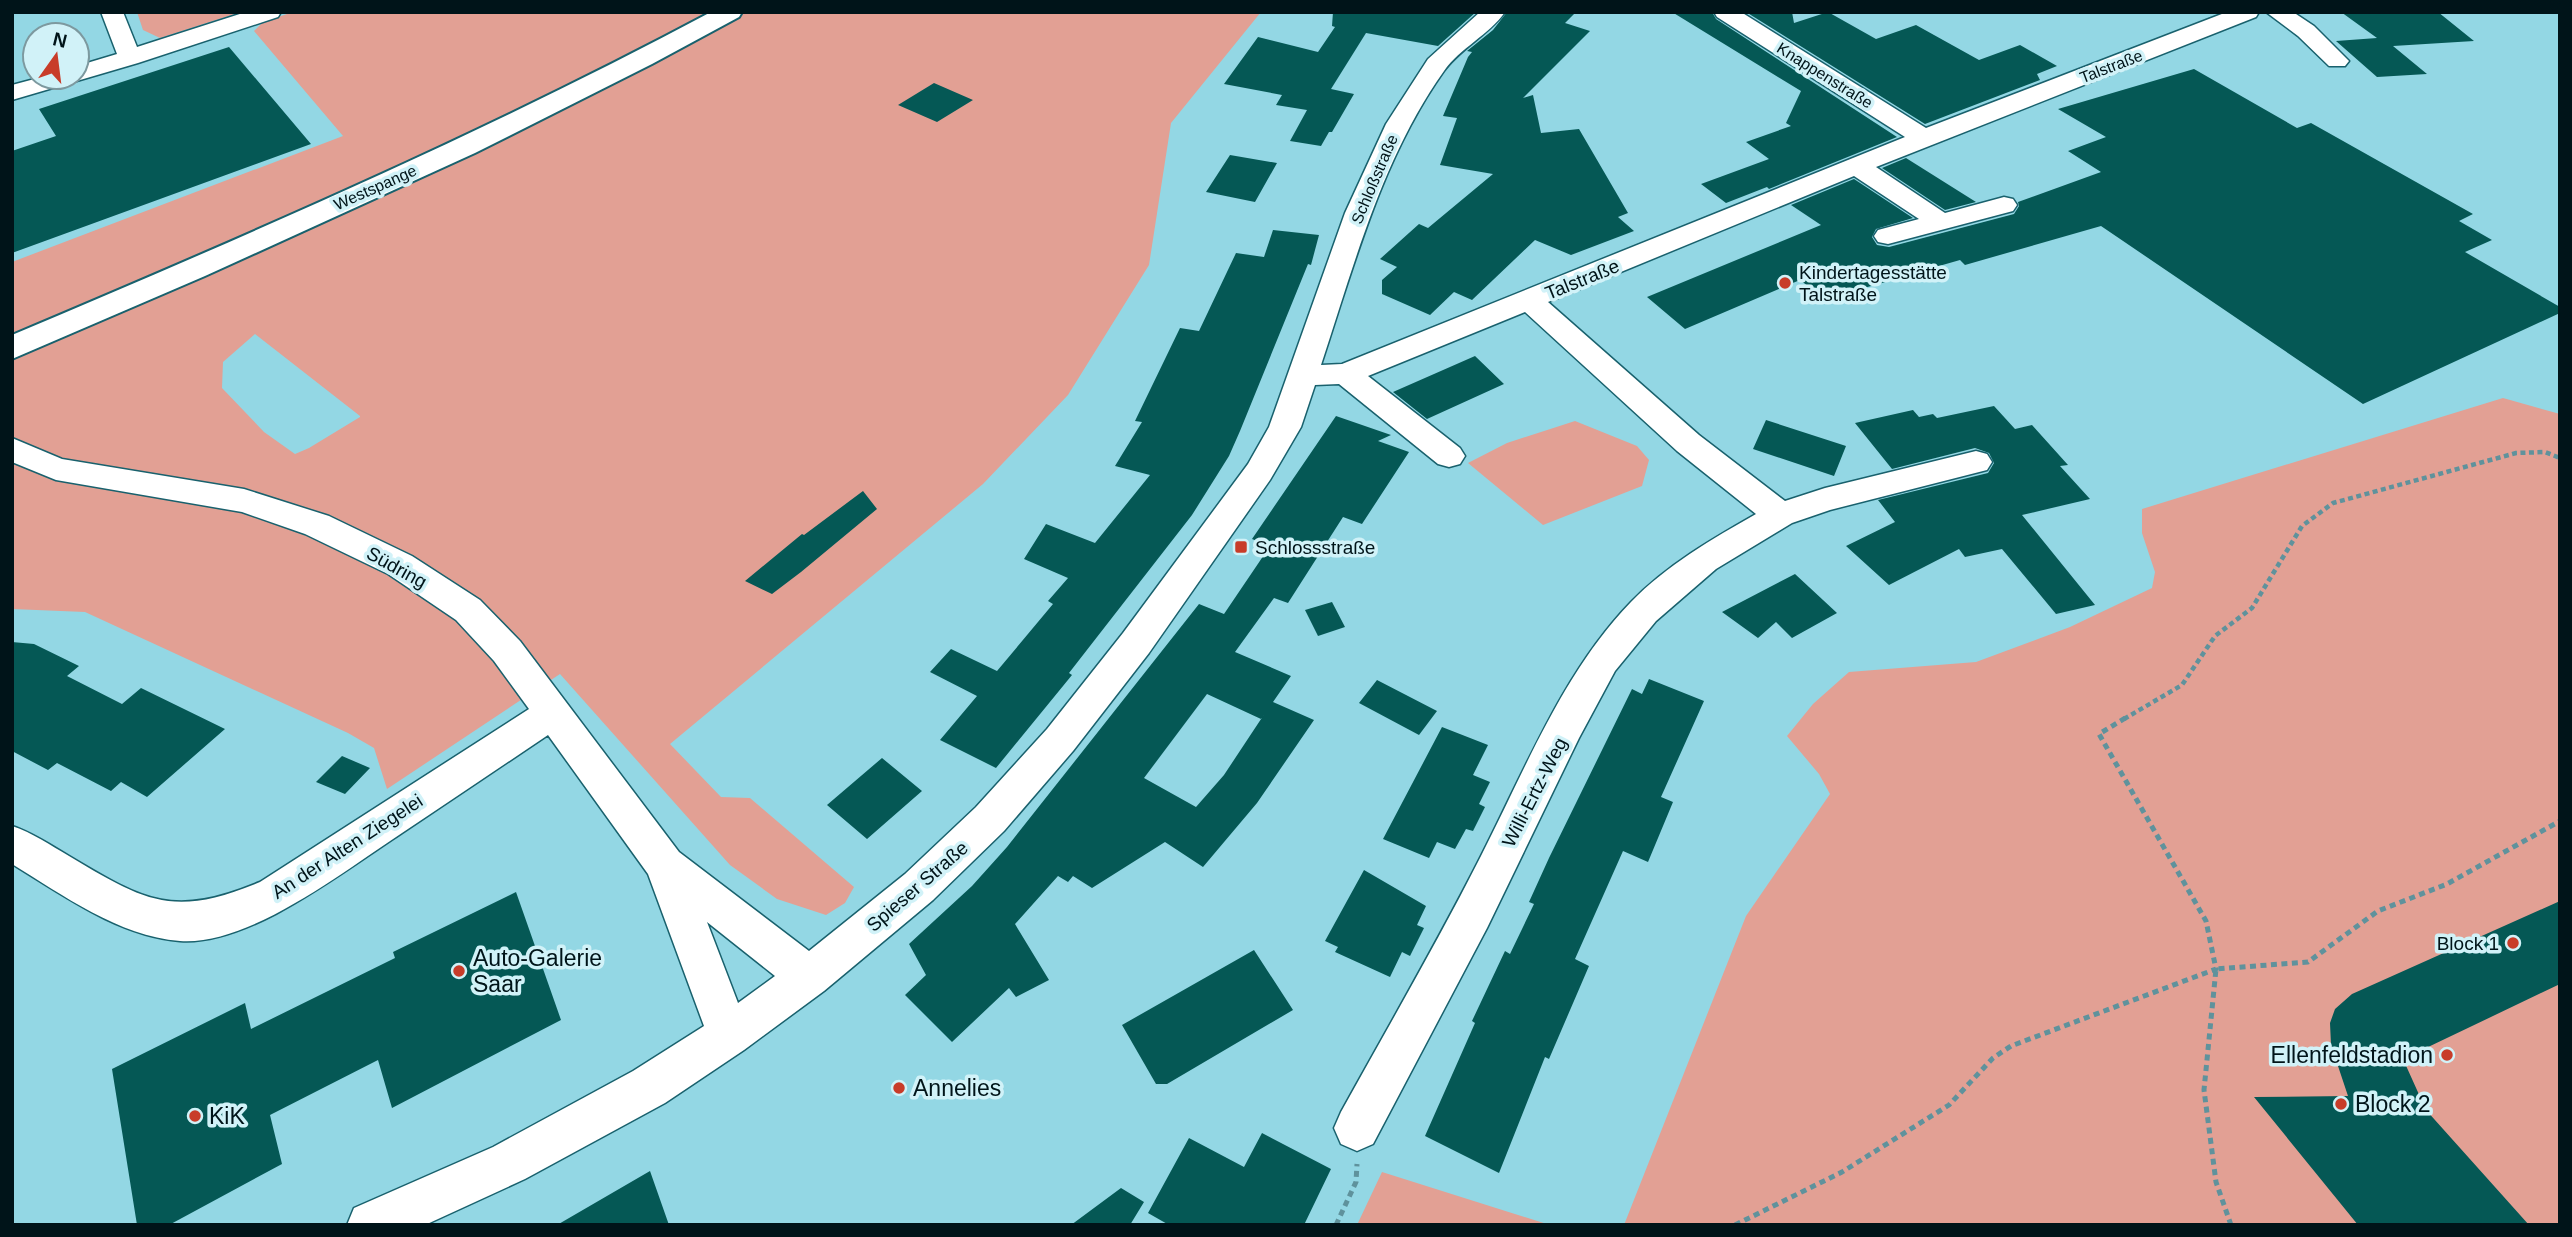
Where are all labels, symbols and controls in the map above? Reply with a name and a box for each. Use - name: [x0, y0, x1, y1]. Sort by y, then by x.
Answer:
- north arrow: [21, 21, 91, 91]
- text: N: [51, 28, 69, 52]
- street label: Knappenstraße: [1774, 39, 1876, 112]
- street label: Talstraße: [2077, 47, 2145, 86]
- street label: Schloßstraße: [1348, 132, 1401, 226]
- street label: Westspange: [331, 162, 419, 213]
- street label: Talstraße: [1542, 255, 1622, 304]
- place label: Kindertagesstätte Talstraße: [1799, 262, 1947, 305]
- marker: Kindertagesstätte Talstraße: [1777, 275, 1793, 291]
- place label: Schlossstraße: [1255, 537, 1375, 558]
- marker: Schlossstraße: [1233, 539, 1249, 555]
- street label: Südring: [363, 542, 430, 592]
- street label: Willi-Ertz-Weg: [1498, 734, 1571, 850]
- street label: An der Alten Ziegelei: [268, 790, 427, 903]
- street label: Spieser Straße: [863, 837, 972, 936]
- place label: Block 1: [2437, 933, 2499, 954]
- marker: Block 1: [2505, 935, 2521, 951]
- place label: Auto-Galerie Saar: [473, 945, 602, 997]
- marker: Auto-Galerie Saar: [451, 963, 467, 979]
- place label: Ellenfeldstadion: [2271, 1042, 2433, 1068]
- marker: Ellenfeldstadion: [2439, 1047, 2455, 1063]
- place label: Annelies: [913, 1075, 1001, 1101]
- marker: Annelies: [891, 1080, 907, 1096]
- place label: Block 2: [2355, 1091, 2430, 1117]
- marker: Block 2: [2333, 1096, 2349, 1112]
- place label: KiK: [209, 1103, 245, 1129]
- marker: KiK: [187, 1108, 203, 1124]

